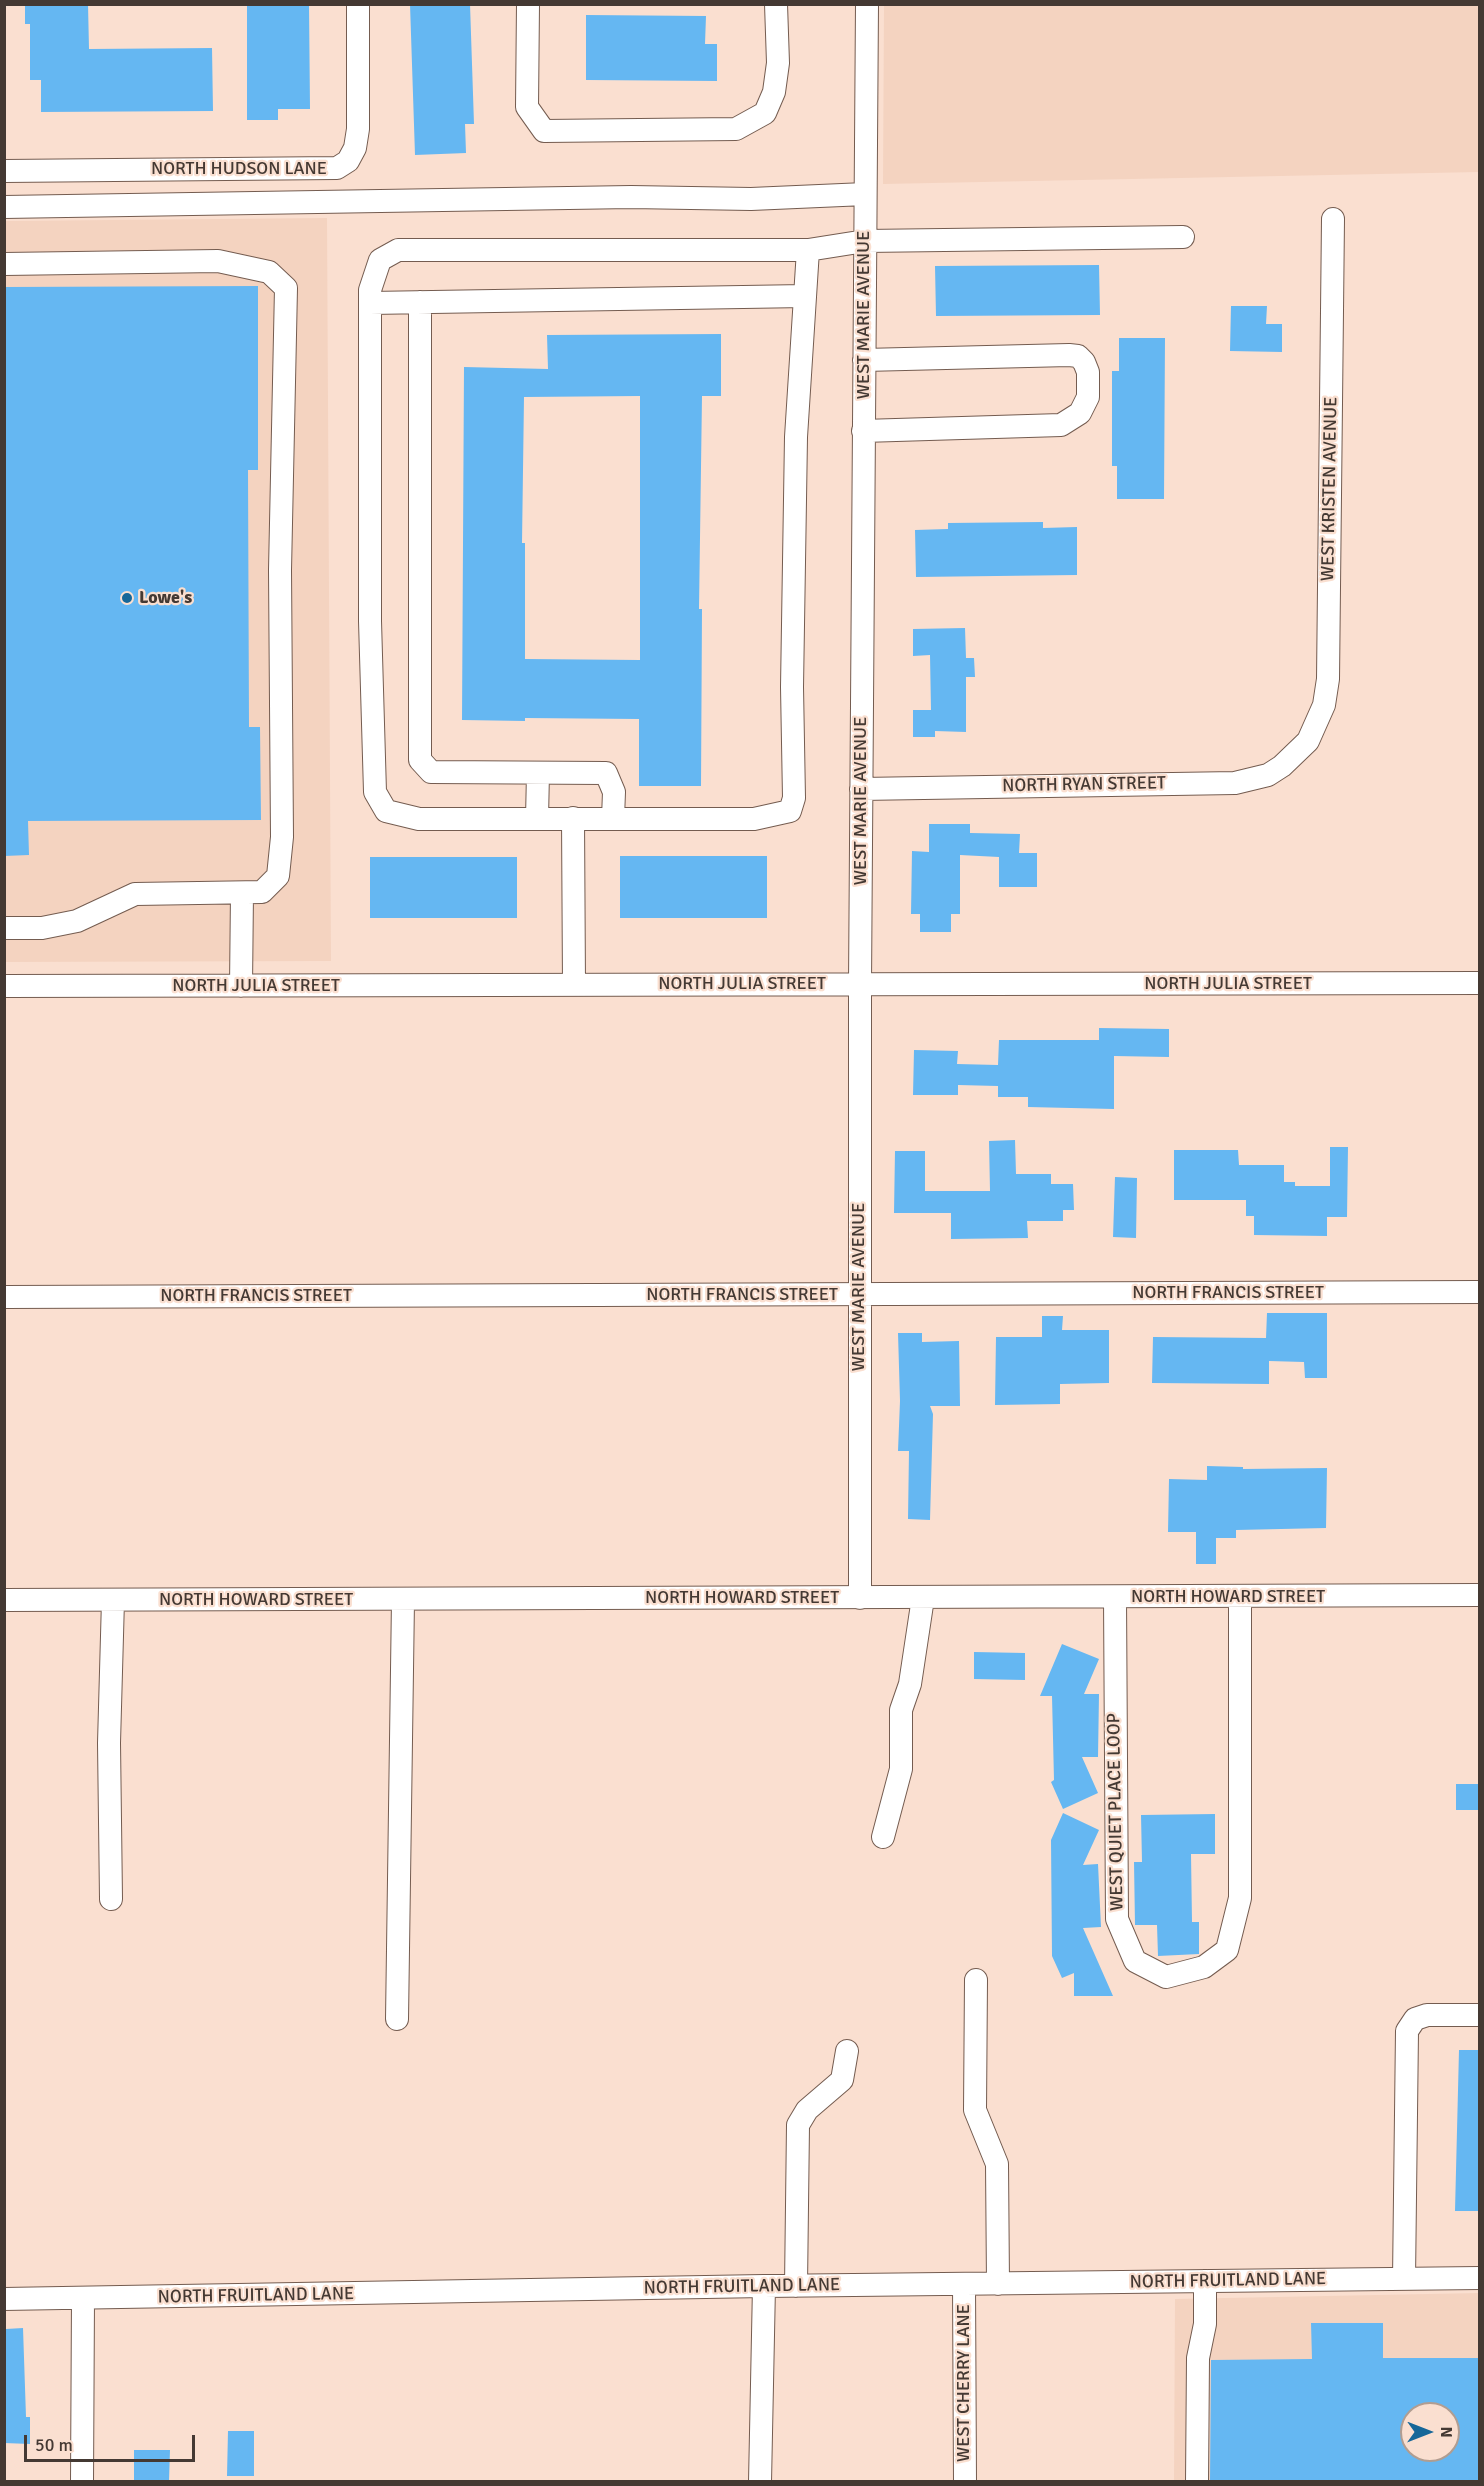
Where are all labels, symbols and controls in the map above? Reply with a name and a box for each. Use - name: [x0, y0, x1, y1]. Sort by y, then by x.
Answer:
- street label: NORTH HUDSON LANE: [151, 158, 327, 180]
- street label: WEST MARIE AVENUE: [853, 231, 875, 399]
- street label: WEST KRISTEN AVENUE: [1318, 397, 1342, 581]
- place label: Lowe's: [139, 587, 192, 609]
- marker: Lowe's: [120, 591, 134, 605]
- street label: WEST MARIE AVENUE: [850, 717, 872, 885]
- street label: NORTH RYAN STREET: [1002, 773, 1166, 797]
- street label: NORTH JULIA STREET: [658, 973, 826, 995]
- street label: NORTH JULIA STREET: [1144, 973, 1312, 995]
- street label: NORTH JULIA STREET: [172, 975, 340, 997]
- street label: WEST MARIE AVENUE: [848, 1203, 870, 1371]
- street label: NORTH FRANCIS STREET: [1132, 1282, 1324, 1304]
- street label: NORTH FRANCIS STREET: [646, 1284, 838, 1306]
- street label: NORTH FRANCIS STREET: [160, 1285, 352, 1307]
- street label: NORTH HOWARD STREET: [1131, 1586, 1325, 1608]
- street label: NORTH HOWARD STREET: [645, 1587, 839, 1609]
- street label: NORTH HOWARD STREET: [159, 1589, 353, 1611]
- street label: WEST QUIET PLACE LOOP: [1103, 1713, 1129, 1911]
- street label: NORTH FRUITLAND LANE: [1130, 2268, 1326, 2294]
- street label: NORTH FRUITLAND LANE: [644, 2274, 840, 2300]
- street label: NORTH FRUITLAND LANE: [158, 2283, 354, 2309]
- street label: WEST CHERRY LANE: [953, 2304, 975, 2462]
- north arrow: [1400, 2402, 1460, 2462]
- scale bar: [27, 2423, 198, 2461]
- text: N: [1436, 2426, 1456, 2438]
- text: 50 m: [35, 2434, 73, 2456]

